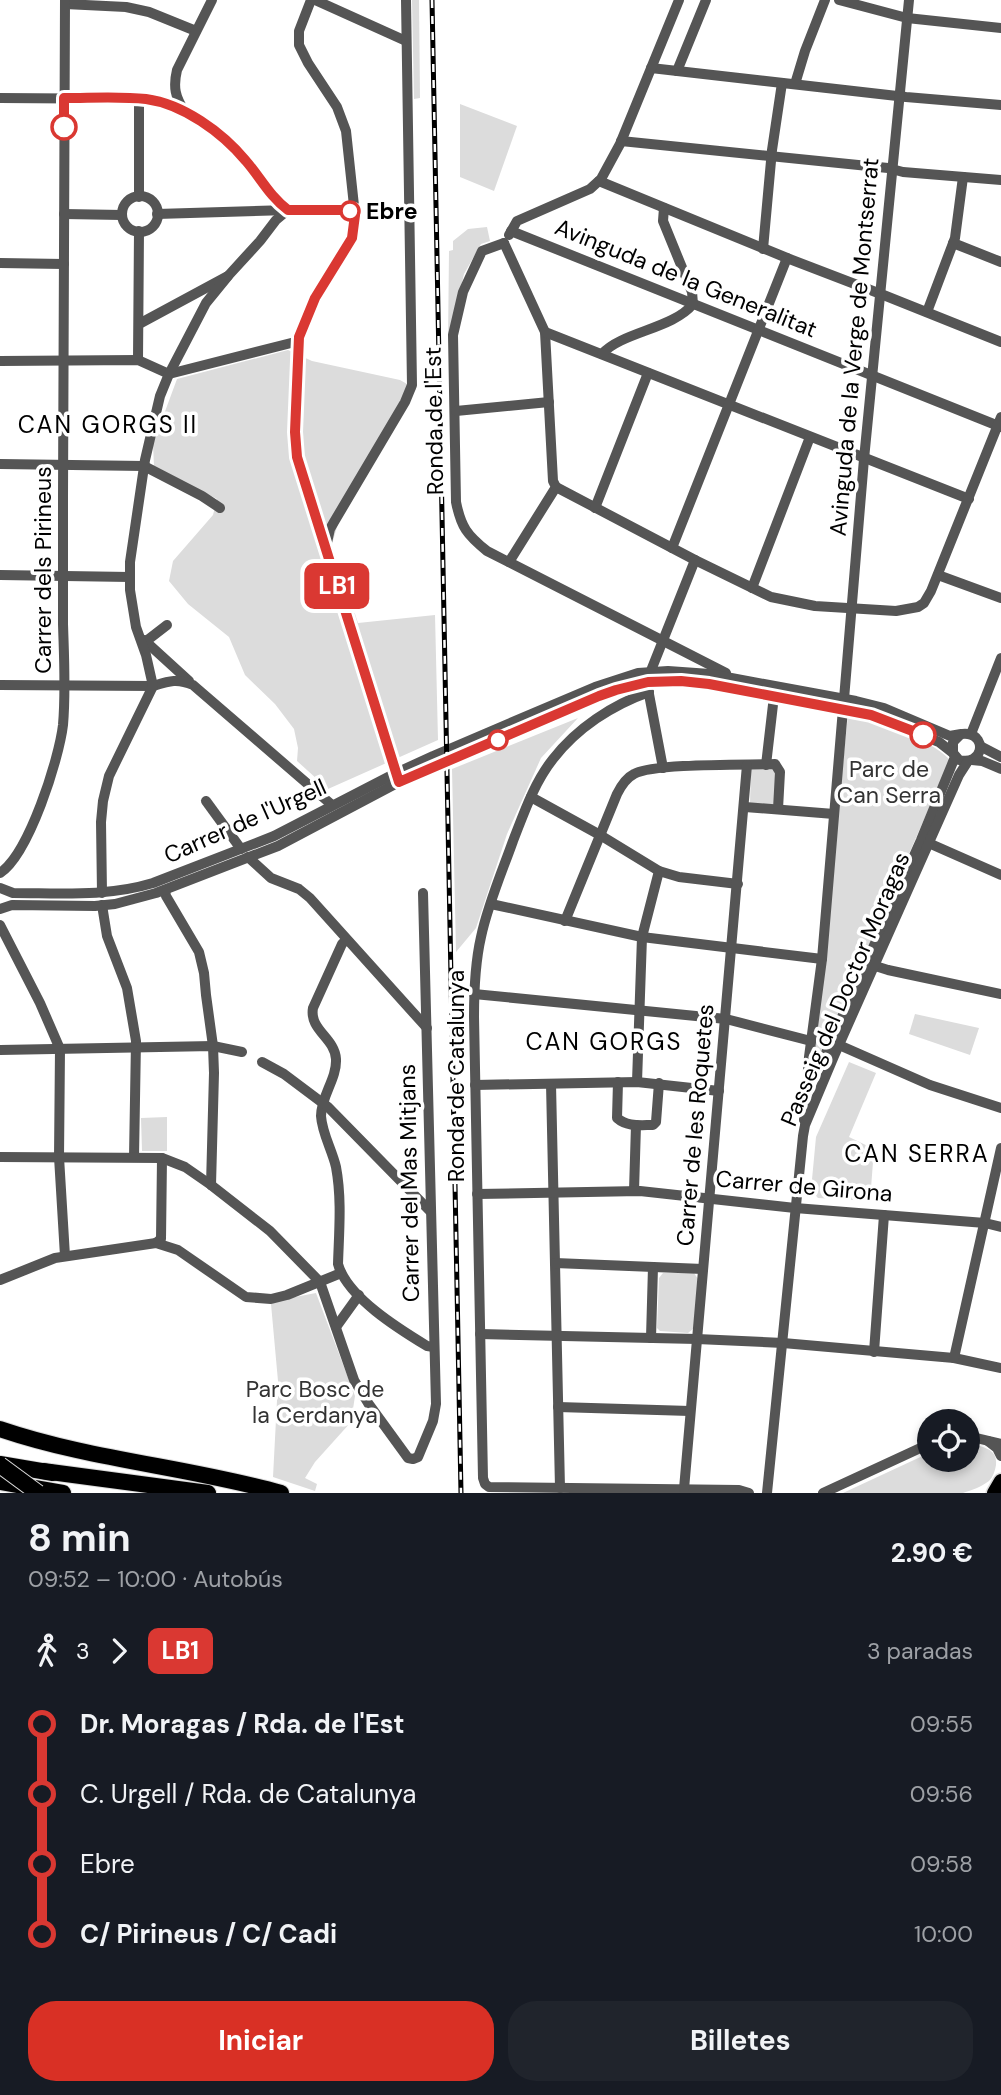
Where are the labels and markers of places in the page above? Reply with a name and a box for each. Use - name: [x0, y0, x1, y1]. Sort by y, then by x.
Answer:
- unlabelled marker: [51, 114, 77, 140]
- place label: Ebre: [366, 196, 418, 226]
- marker: Ebre: [340, 201, 360, 221]
- unlabelled marker: [910, 722, 936, 748]
- unlabelled marker: [488, 730, 508, 750]

